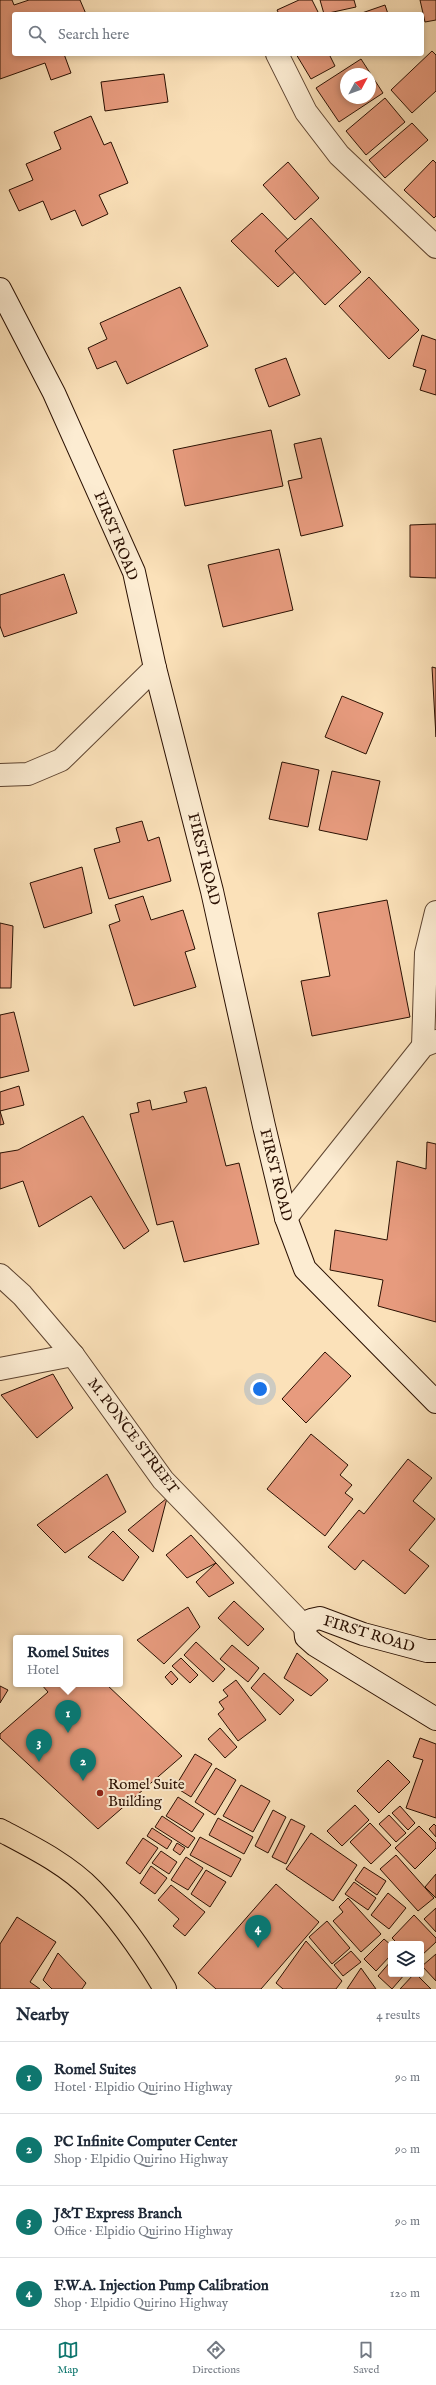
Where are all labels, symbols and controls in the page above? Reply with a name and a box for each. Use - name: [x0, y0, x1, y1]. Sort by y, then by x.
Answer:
- search box: [12, 12, 424, 56]
- icon: search: [26, 23, 48, 45]
- text: Search here: [58, 25, 129, 44]
- north arrow: [340, 68, 376, 104]
- street label: FIRST ROAD: [89, 489, 143, 583]
- street label: FIRST ROAD: [183, 811, 225, 907]
- street label: FIRST ROAD: [255, 1127, 297, 1223]
- street label: M. PONCE STREET: [83, 1374, 183, 1498]
- your location: [250, 1379, 270, 1399]
- street label: FIRST ROAD: [321, 1611, 417, 1657]
- popup: [13, 1635, 123, 1687]
- text: Romel Suites: [27, 1643, 109, 1662]
- text: Hotel: [27, 1662, 59, 1679]
- pin: 1: [55, 1700, 81, 1733]
- pin: 3: [26, 1729, 52, 1762]
- pin: 2: [70, 1748, 96, 1781]
- place label: Romel Suite Building: [108, 1775, 185, 1811]
- marker: Romel Suite Building: [95, 1788, 105, 1798]
- pin: 4: [245, 1915, 271, 1948]
- map controls: [388, 1941, 424, 1977]
- button: layers: [388, 1941, 424, 1977]
- text: Nearby: [16, 2005, 69, 2026]
- text: 4 results: [376, 2007, 420, 2024]
- text: Romel Suites: [54, 2060, 136, 2079]
- text: 1: [27, 2069, 31, 2086]
- text: 90 m: [395, 2069, 420, 2086]
- text: Hotel · Elpidio Quirino Highway: [54, 2079, 232, 2096]
- text: PC Infinite Computer Center: [54, 2132, 237, 2151]
- text: 2: [26, 2141, 32, 2158]
- text: 90 m: [395, 2141, 420, 2158]
- text: Shop · Elpidio Quirino Highway: [54, 2151, 228, 2168]
- text: J&T Express Branch: [54, 2204, 182, 2223]
- text: 3: [27, 2213, 31, 2230]
- text: 90 m: [395, 2213, 420, 2230]
- text: Office · Elpidio Quirino Highway: [54, 2223, 233, 2240]
- text: F.W.A. Injection Pump Calibration: [54, 2276, 269, 2295]
- text: 4: [26, 2285, 32, 2302]
- text: 120 m: [390, 2285, 420, 2302]
- text: Shop · Elpidio Quirino Highway: [54, 2295, 228, 2312]
- tab: Map: [57, 2339, 79, 2377]
- tab: Directions: [192, 2339, 240, 2377]
- tab: Saved: [353, 2339, 379, 2377]

